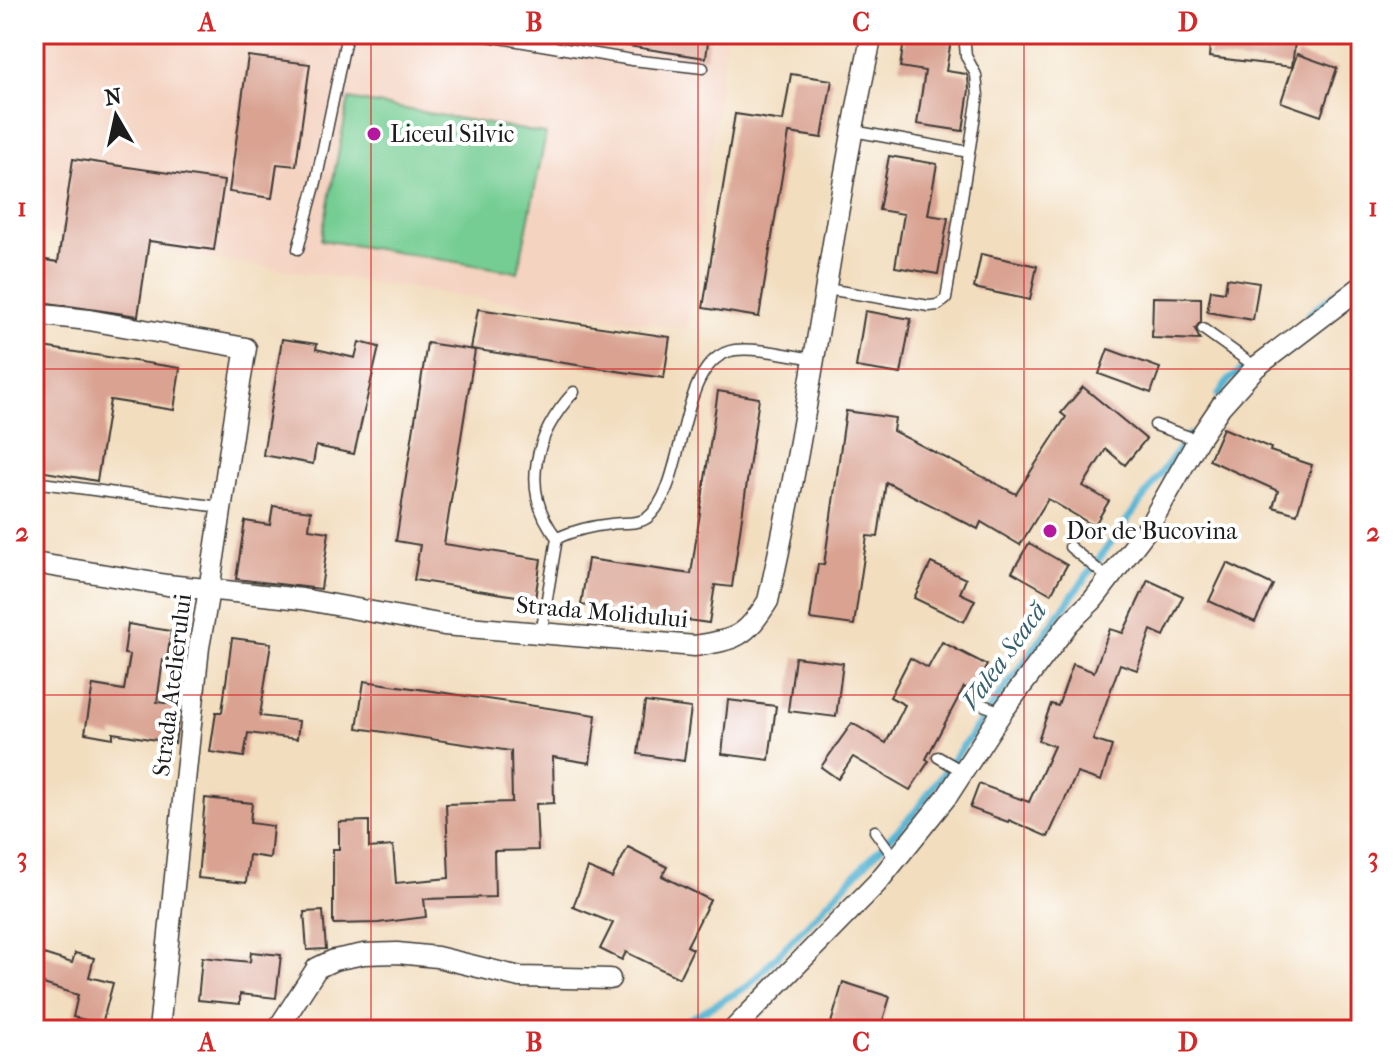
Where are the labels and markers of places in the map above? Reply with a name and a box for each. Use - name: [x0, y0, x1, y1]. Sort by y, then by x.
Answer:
- place label: Liceul Silvic: [390, 120, 514, 148]
- marker: Liceul Silvic: [365, 125, 383, 143]
- place label: Dor de Bucovina: [1066, 517, 1238, 545]
- marker: Dor de Bucovina: [1041, 522, 1059, 540]

